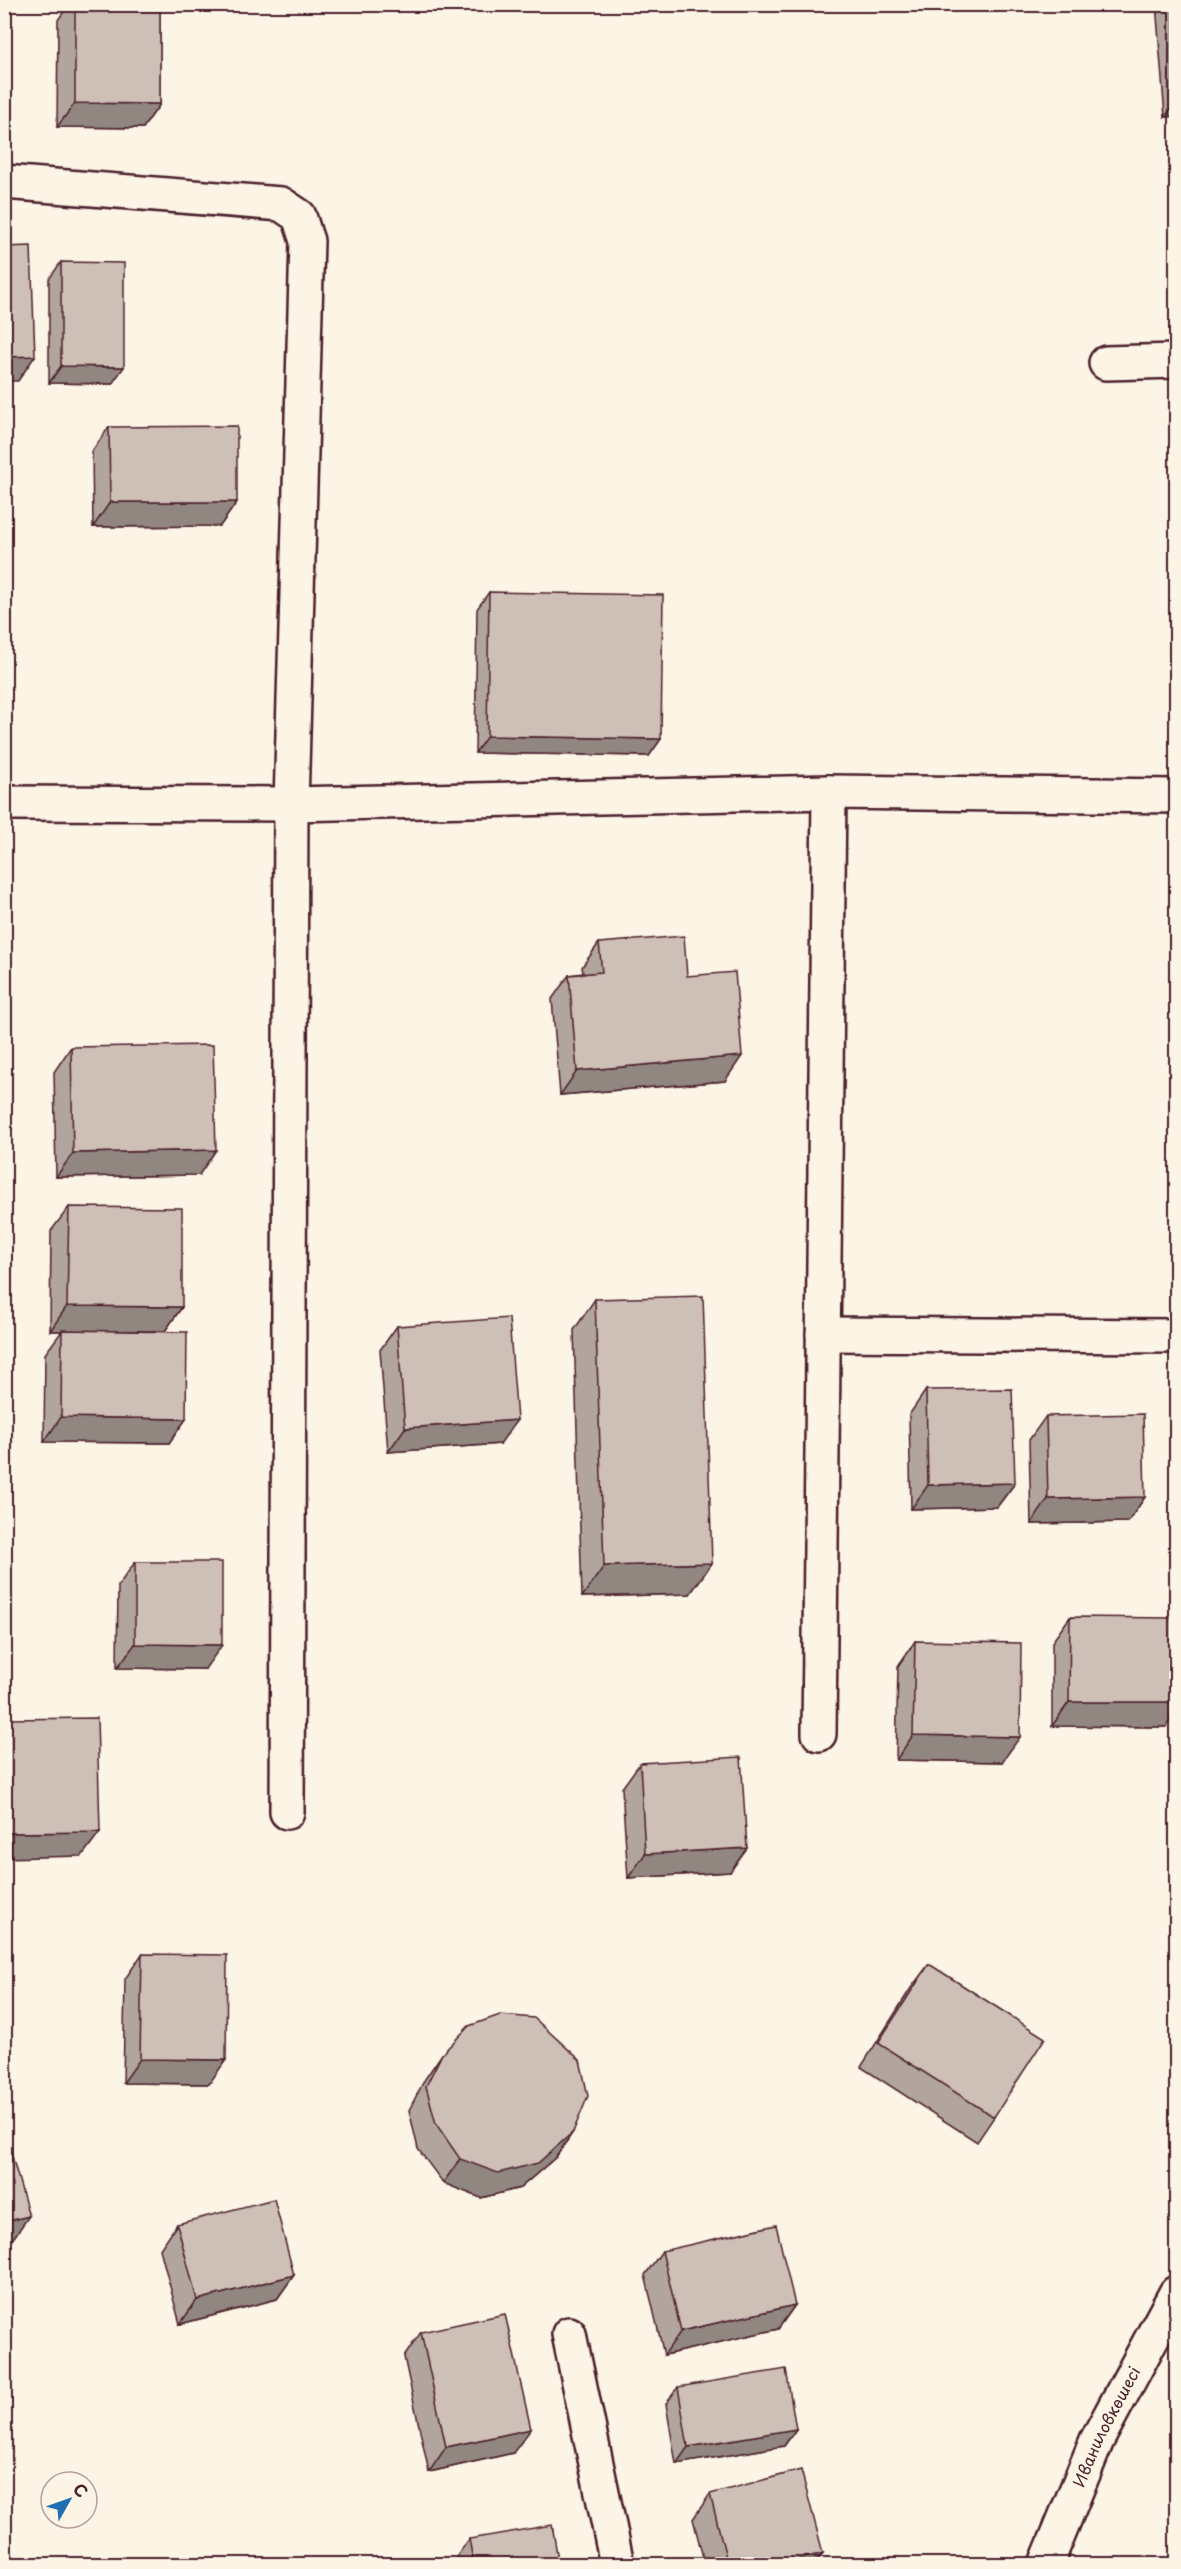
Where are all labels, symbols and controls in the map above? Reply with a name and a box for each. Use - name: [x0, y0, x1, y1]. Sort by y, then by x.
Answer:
- street label: Иваниловкөшесі: [1066, 2362, 1145, 2490]
- north arrow: [39, 2470, 99, 2530]
- text: С: [68, 2477, 94, 2502]

